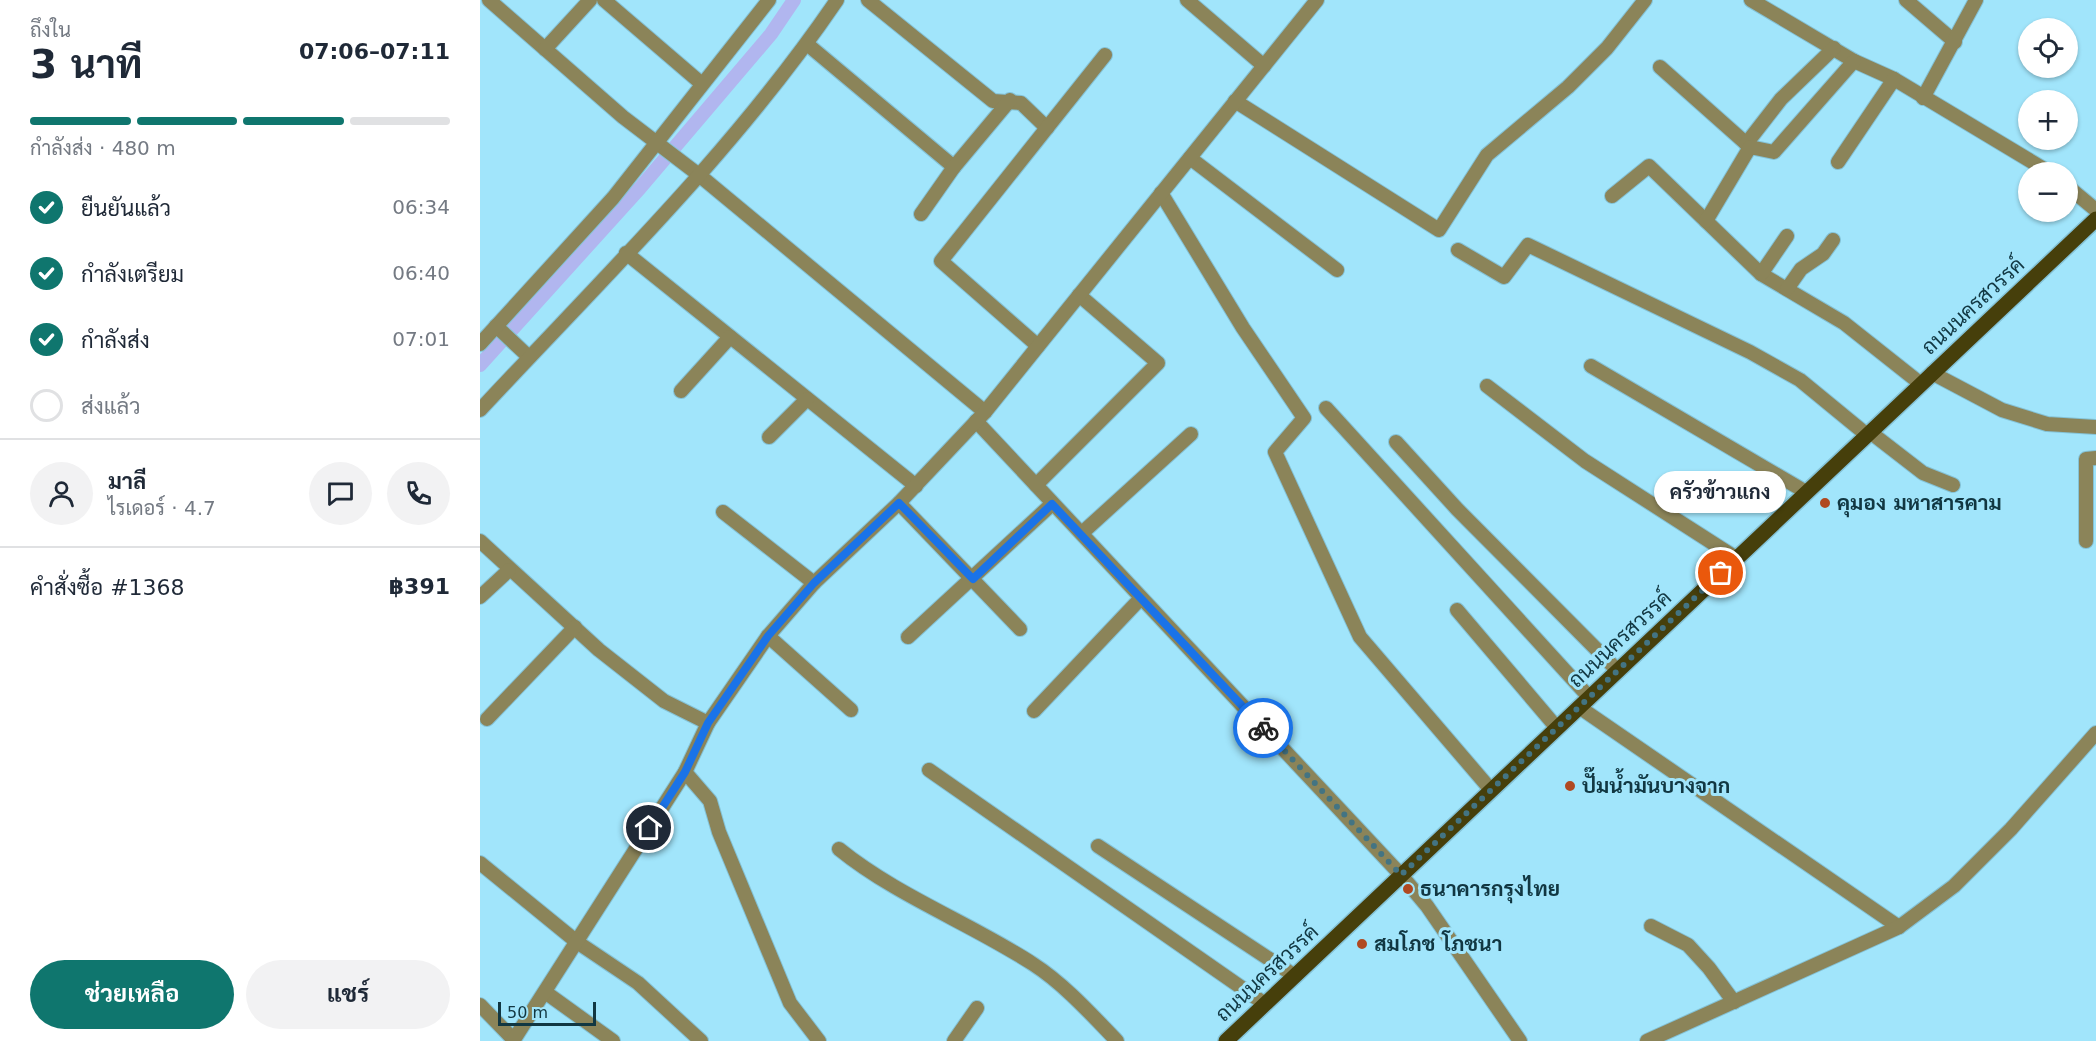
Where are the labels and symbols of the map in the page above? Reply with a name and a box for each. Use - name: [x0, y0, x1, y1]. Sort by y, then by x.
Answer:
- street label: ถนนนครสวรรค์: [1916, 251, 2029, 359]
- callout: ครัวข้าวแกง: [1655, 471, 1787, 513]
- place label: คุมอง มหาสารคาม: [1837, 491, 2002, 518]
- marker: คุมอง มหาสารคาม: [1818, 496, 1832, 510]
- pin: [1695, 547, 1746, 598]
- street label: ถนนนครสวรรค์: [1563, 584, 1676, 692]
- courier: [1233, 698, 1293, 758]
- place label: ปั๊มน้ำมันบางจาก: [1582, 766, 1730, 798]
- marker: ปั๊มน้ำมันบางจาก: [1563, 779, 1577, 793]
- pin: [623, 802, 674, 853]
- place label: ธนาคารกรุงไทย: [1420, 875, 1560, 904]
- marker: ธนาคารกรุงไทย: [1401, 882, 1415, 896]
- street label: ถนนนครสวรรค์: [1210, 918, 1323, 1026]
- place label: สมโภช โภชนา: [1374, 930, 1502, 956]
- marker: สมโภช โภชนา: [1355, 937, 1369, 951]
- scale bar: [498, 999, 596, 1026]

